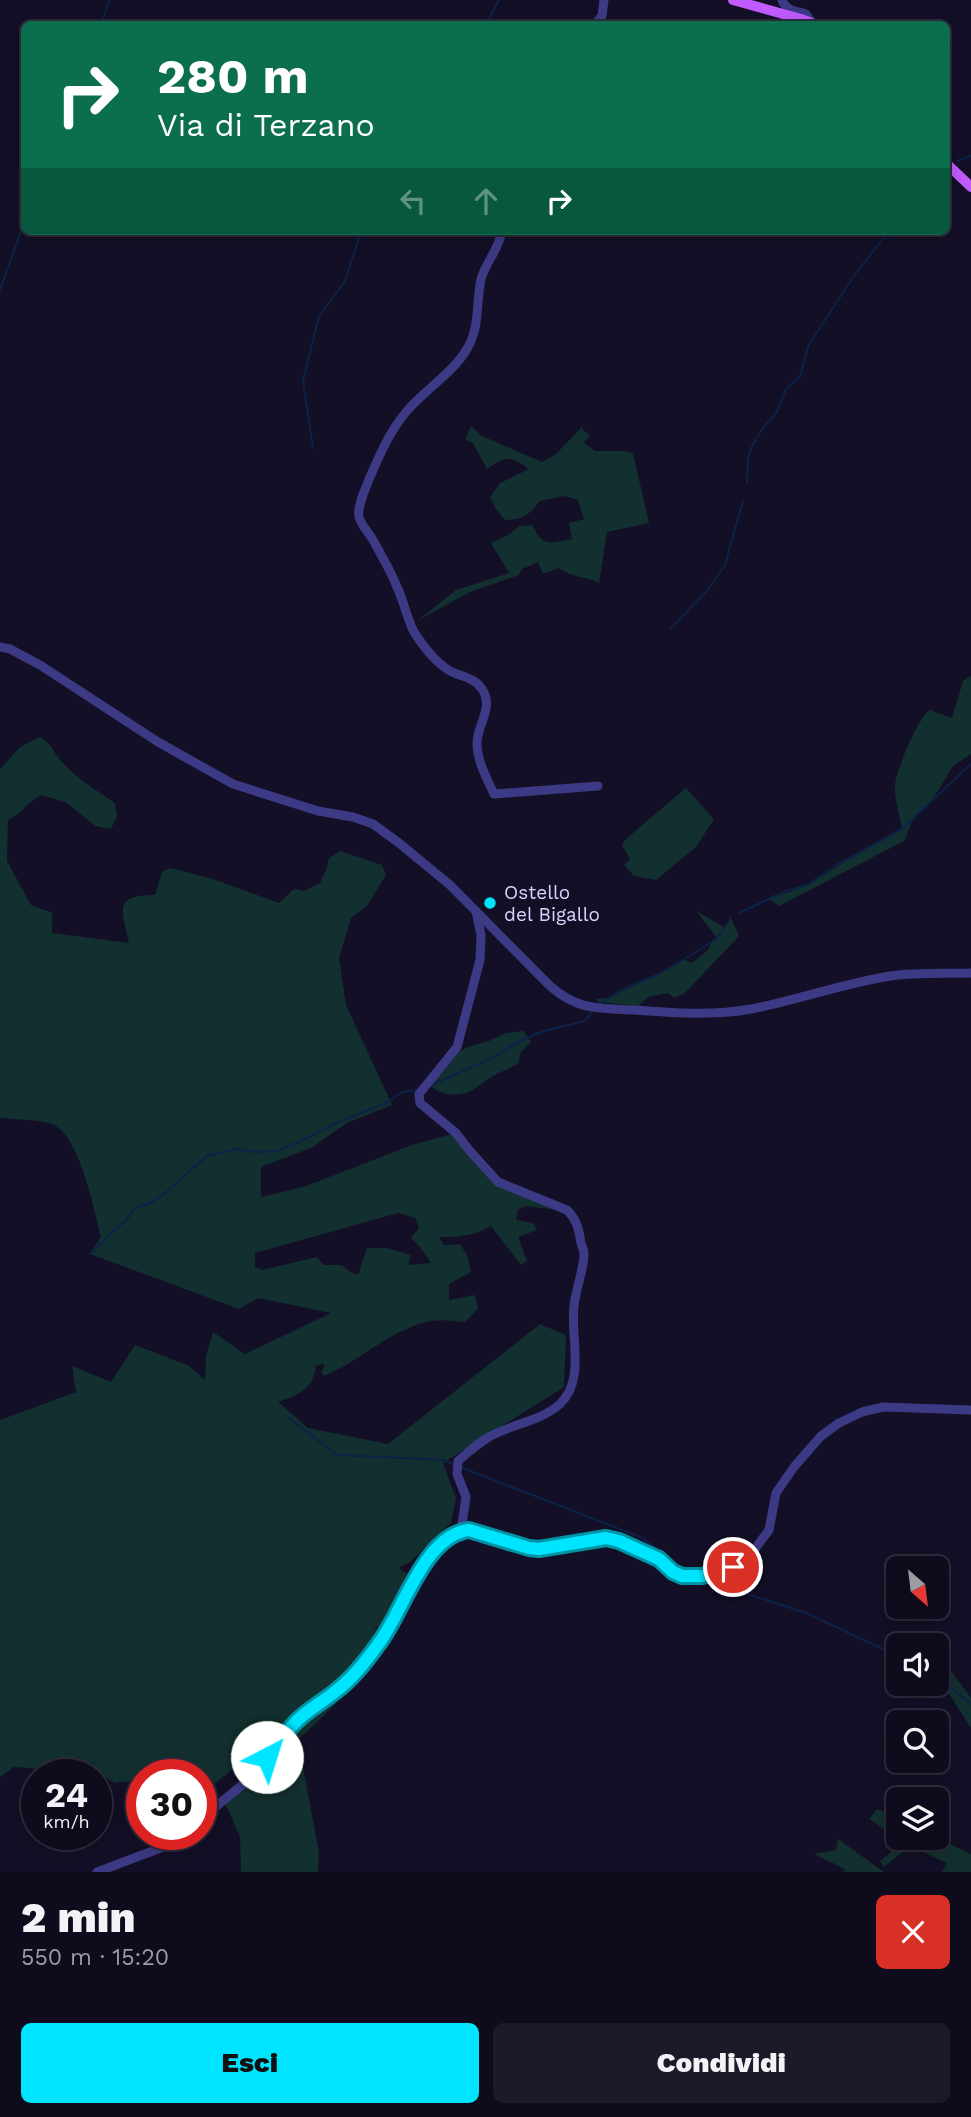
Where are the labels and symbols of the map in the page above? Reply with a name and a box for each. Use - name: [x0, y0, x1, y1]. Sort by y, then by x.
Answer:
- place label: Ostello del Bigallo: [504, 881, 600, 926]
- marker: Ostello del Bigallo: [482, 895, 498, 911]
- pin: [703, 1537, 763, 1597]
- north arrow: [886, 1556, 948, 1619]
- position arrow: [230, 1720, 304, 1794]
- speed limit sign: 30: [126, 1759, 217, 1850]

